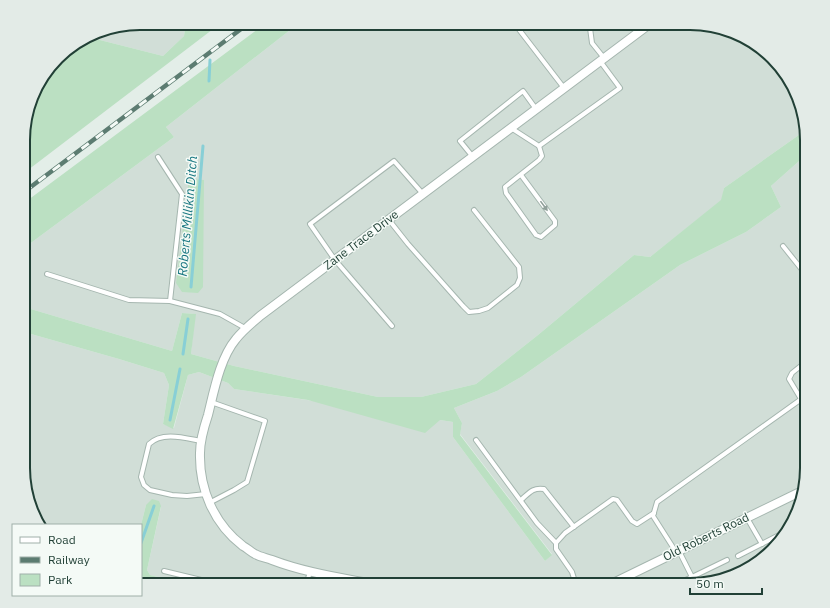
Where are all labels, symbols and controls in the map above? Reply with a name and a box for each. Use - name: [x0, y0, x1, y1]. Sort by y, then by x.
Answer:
- water label: Roberts Millikin Ditch: [174, 155, 201, 277]
- one-way arrow: [540, 201, 548, 212]
- street label: Zane Trace Drive: [320, 206, 401, 273]
- street label: Old Roberts Road: [660, 509, 751, 564]
- legend: [12, 524, 142, 596]
- text: Road: [48, 532, 76, 547]
- text: Railway: [48, 552, 90, 567]
- scale bar: [690, 570, 762, 596]
- text: Park: [48, 572, 73, 587]
- text: 50 m: [696, 576, 724, 591]

